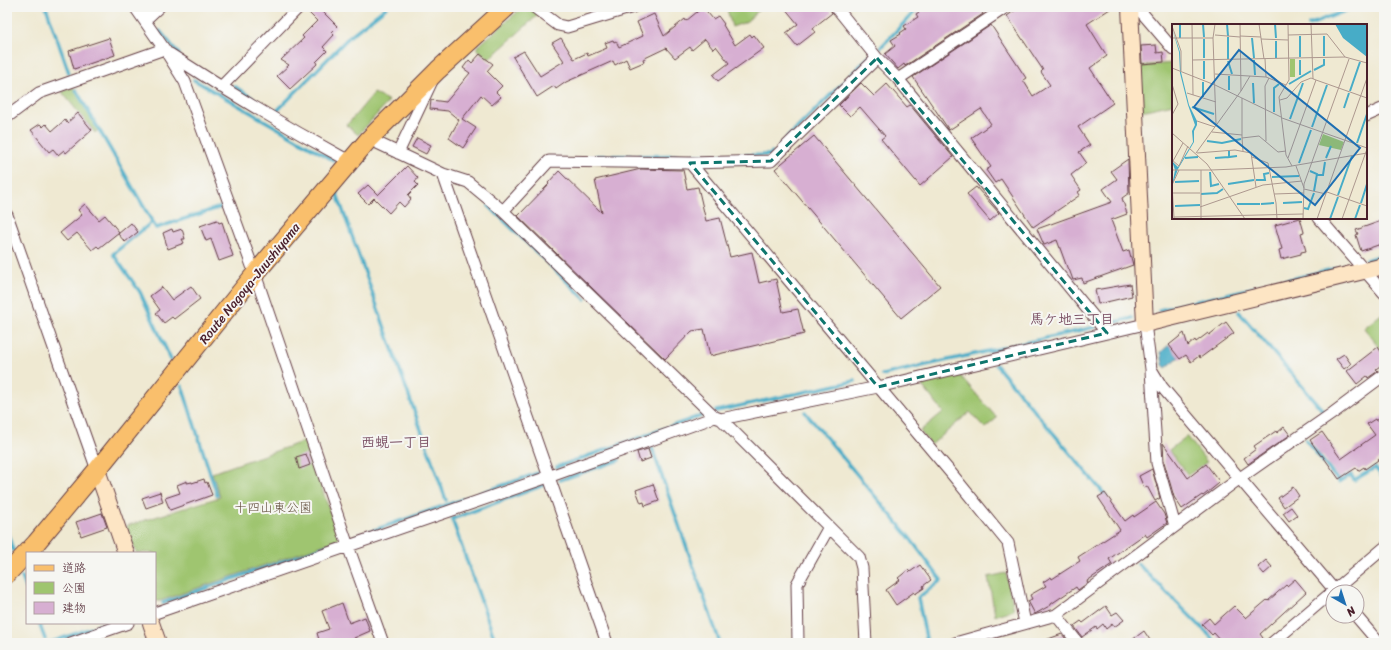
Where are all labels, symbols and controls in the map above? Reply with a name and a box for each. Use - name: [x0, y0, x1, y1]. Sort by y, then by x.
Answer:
- inset map: [1172, 24, 1367, 219]
- street label: Route Nagoya-Juushiyama: [193, 217, 306, 349]
- district label: 馬ケ地三丁目: [1030, 307, 1114, 332]
- district label: 西蜆一丁目: [361, 430, 431, 455]
- park label: 十四山東公園: [234, 496, 312, 519]
- legend: [26, 552, 156, 624]
- text: 道路: [62, 557, 86, 579]
- text: 公園: [62, 577, 86, 599]
- north arrow: [1325, 584, 1365, 624]
- text: 建物: [62, 597, 86, 619]
- text: N: [1342, 601, 1361, 621]

